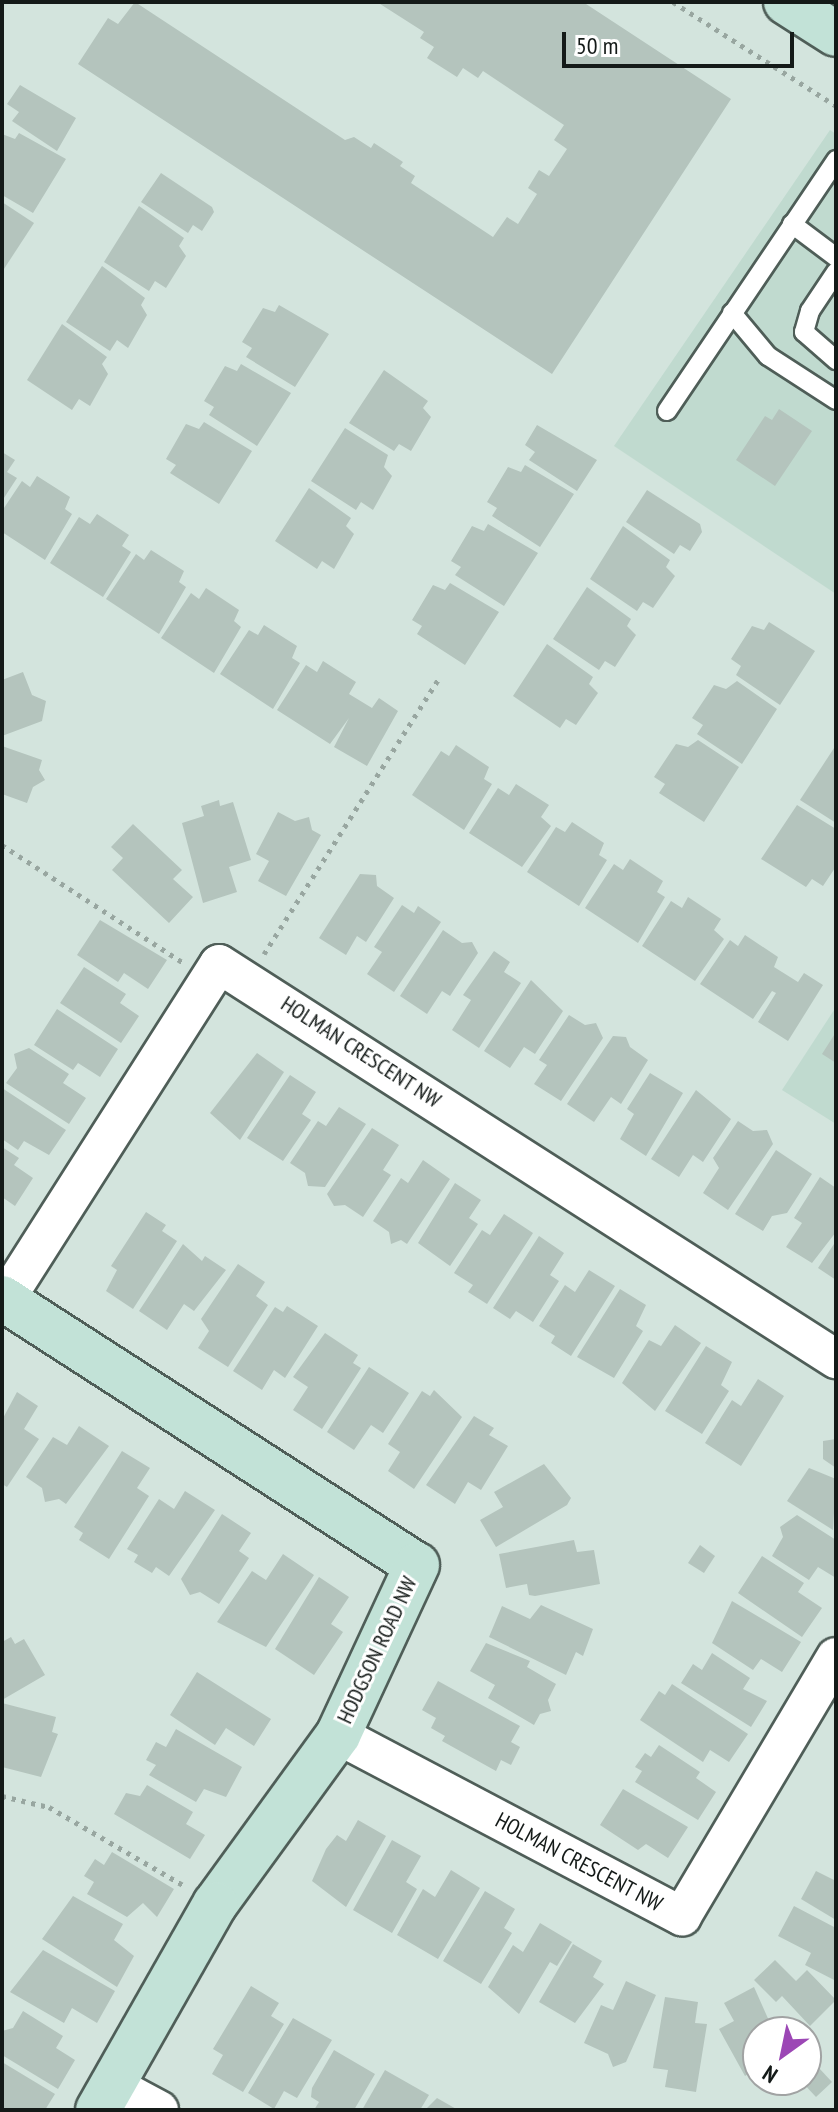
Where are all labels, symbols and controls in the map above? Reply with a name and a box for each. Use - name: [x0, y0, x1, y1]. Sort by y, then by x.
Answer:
- scale bar: [566, 16, 798, 66]
- text: 50 m: [576, 30, 618, 61]
- street label: HOLMAN CRESCENT NW: [276, 990, 446, 1114]
- street label: HODGSON ROAD NW: [331, 1572, 423, 1728]
- street label: HOLMAN CRESCENT NW: [491, 1807, 667, 1917]
- north arrow: [742, 2016, 822, 2096]
- text: N: [757, 2059, 783, 2089]

